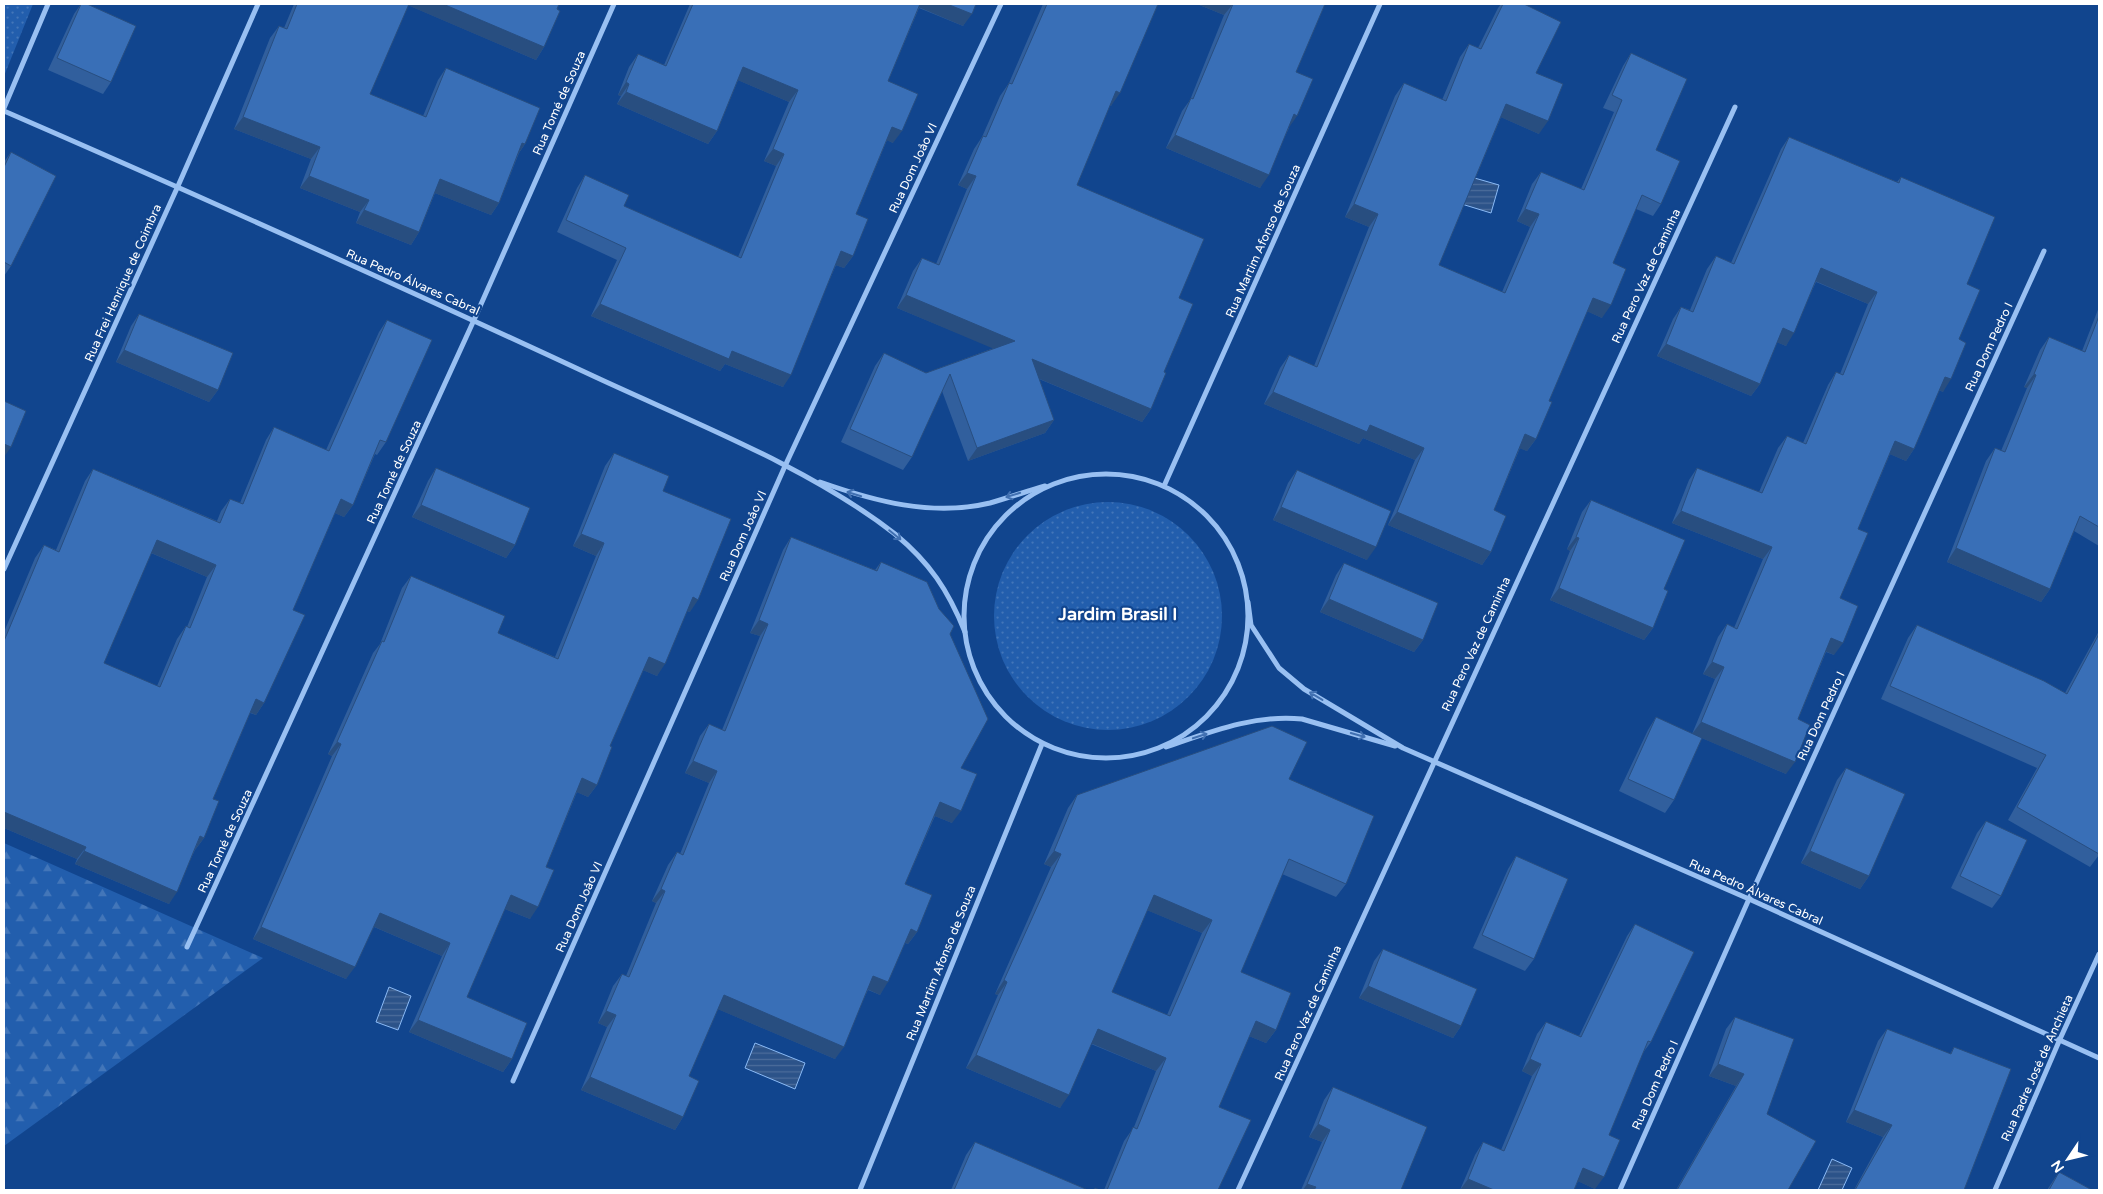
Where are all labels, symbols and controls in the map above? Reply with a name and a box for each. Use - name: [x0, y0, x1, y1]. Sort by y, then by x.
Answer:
- street label: Rua Tomé de Souza: [530, 49, 588, 157]
- street label: Rua Dom Joåo VI: [886, 121, 940, 215]
- street label: Rua Martim Afonso de Souza: [1223, 162, 1303, 320]
- street label: Rua Frei Henrique de Coimbra: [82, 202, 164, 364]
- street label: Rua Pero Vaz de Caminha: [1609, 207, 1683, 345]
- street label: Rua Pedro Álvares Cabral: [344, 246, 482, 318]
- street label: Rua Dom Pedro I: [1962, 300, 2016, 394]
- street label: Rua Tomé de Souza: [364, 418, 424, 526]
- one-way arrow: [846, 488, 862, 498]
- street label: Rua Dom Joåo VI: [717, 489, 769, 583]
- one-way arrow: [1006, 491, 1022, 501]
- one-way arrow: [888, 530, 901, 541]
- street label: Rua Pero Vaz de Caminha: [1439, 575, 1513, 713]
- district label: Jardim Brasil I: [1058, 603, 1177, 625]
- street label: Rua Dom Pedro I: [1794, 669, 1848, 763]
- one-way arrow: [1309, 691, 1323, 701]
- one-way arrow: [1350, 730, 1366, 740]
- one-way arrow: [1192, 731, 1207, 740]
- street label: Rua Tomé de Souza: [195, 787, 255, 895]
- street label: Rua Pedro Álvares Cabral: [1687, 856, 1825, 928]
- street label: Rua Dom Joåo VI: [553, 860, 605, 954]
- street label: Rua Martim Afonso de Souza: [903, 883, 979, 1043]
- street label: Rua Pero Vaz de Caminha: [1272, 943, 1344, 1083]
- street label: Rua Padre José de Anchieta: [1998, 992, 2076, 1144]
- street label: Rua Dom Pedro I: [1629, 1038, 1681, 1132]
- north arrow: [2043, 1134, 2093, 1184]
- text: N: [2048, 1157, 2068, 1176]

